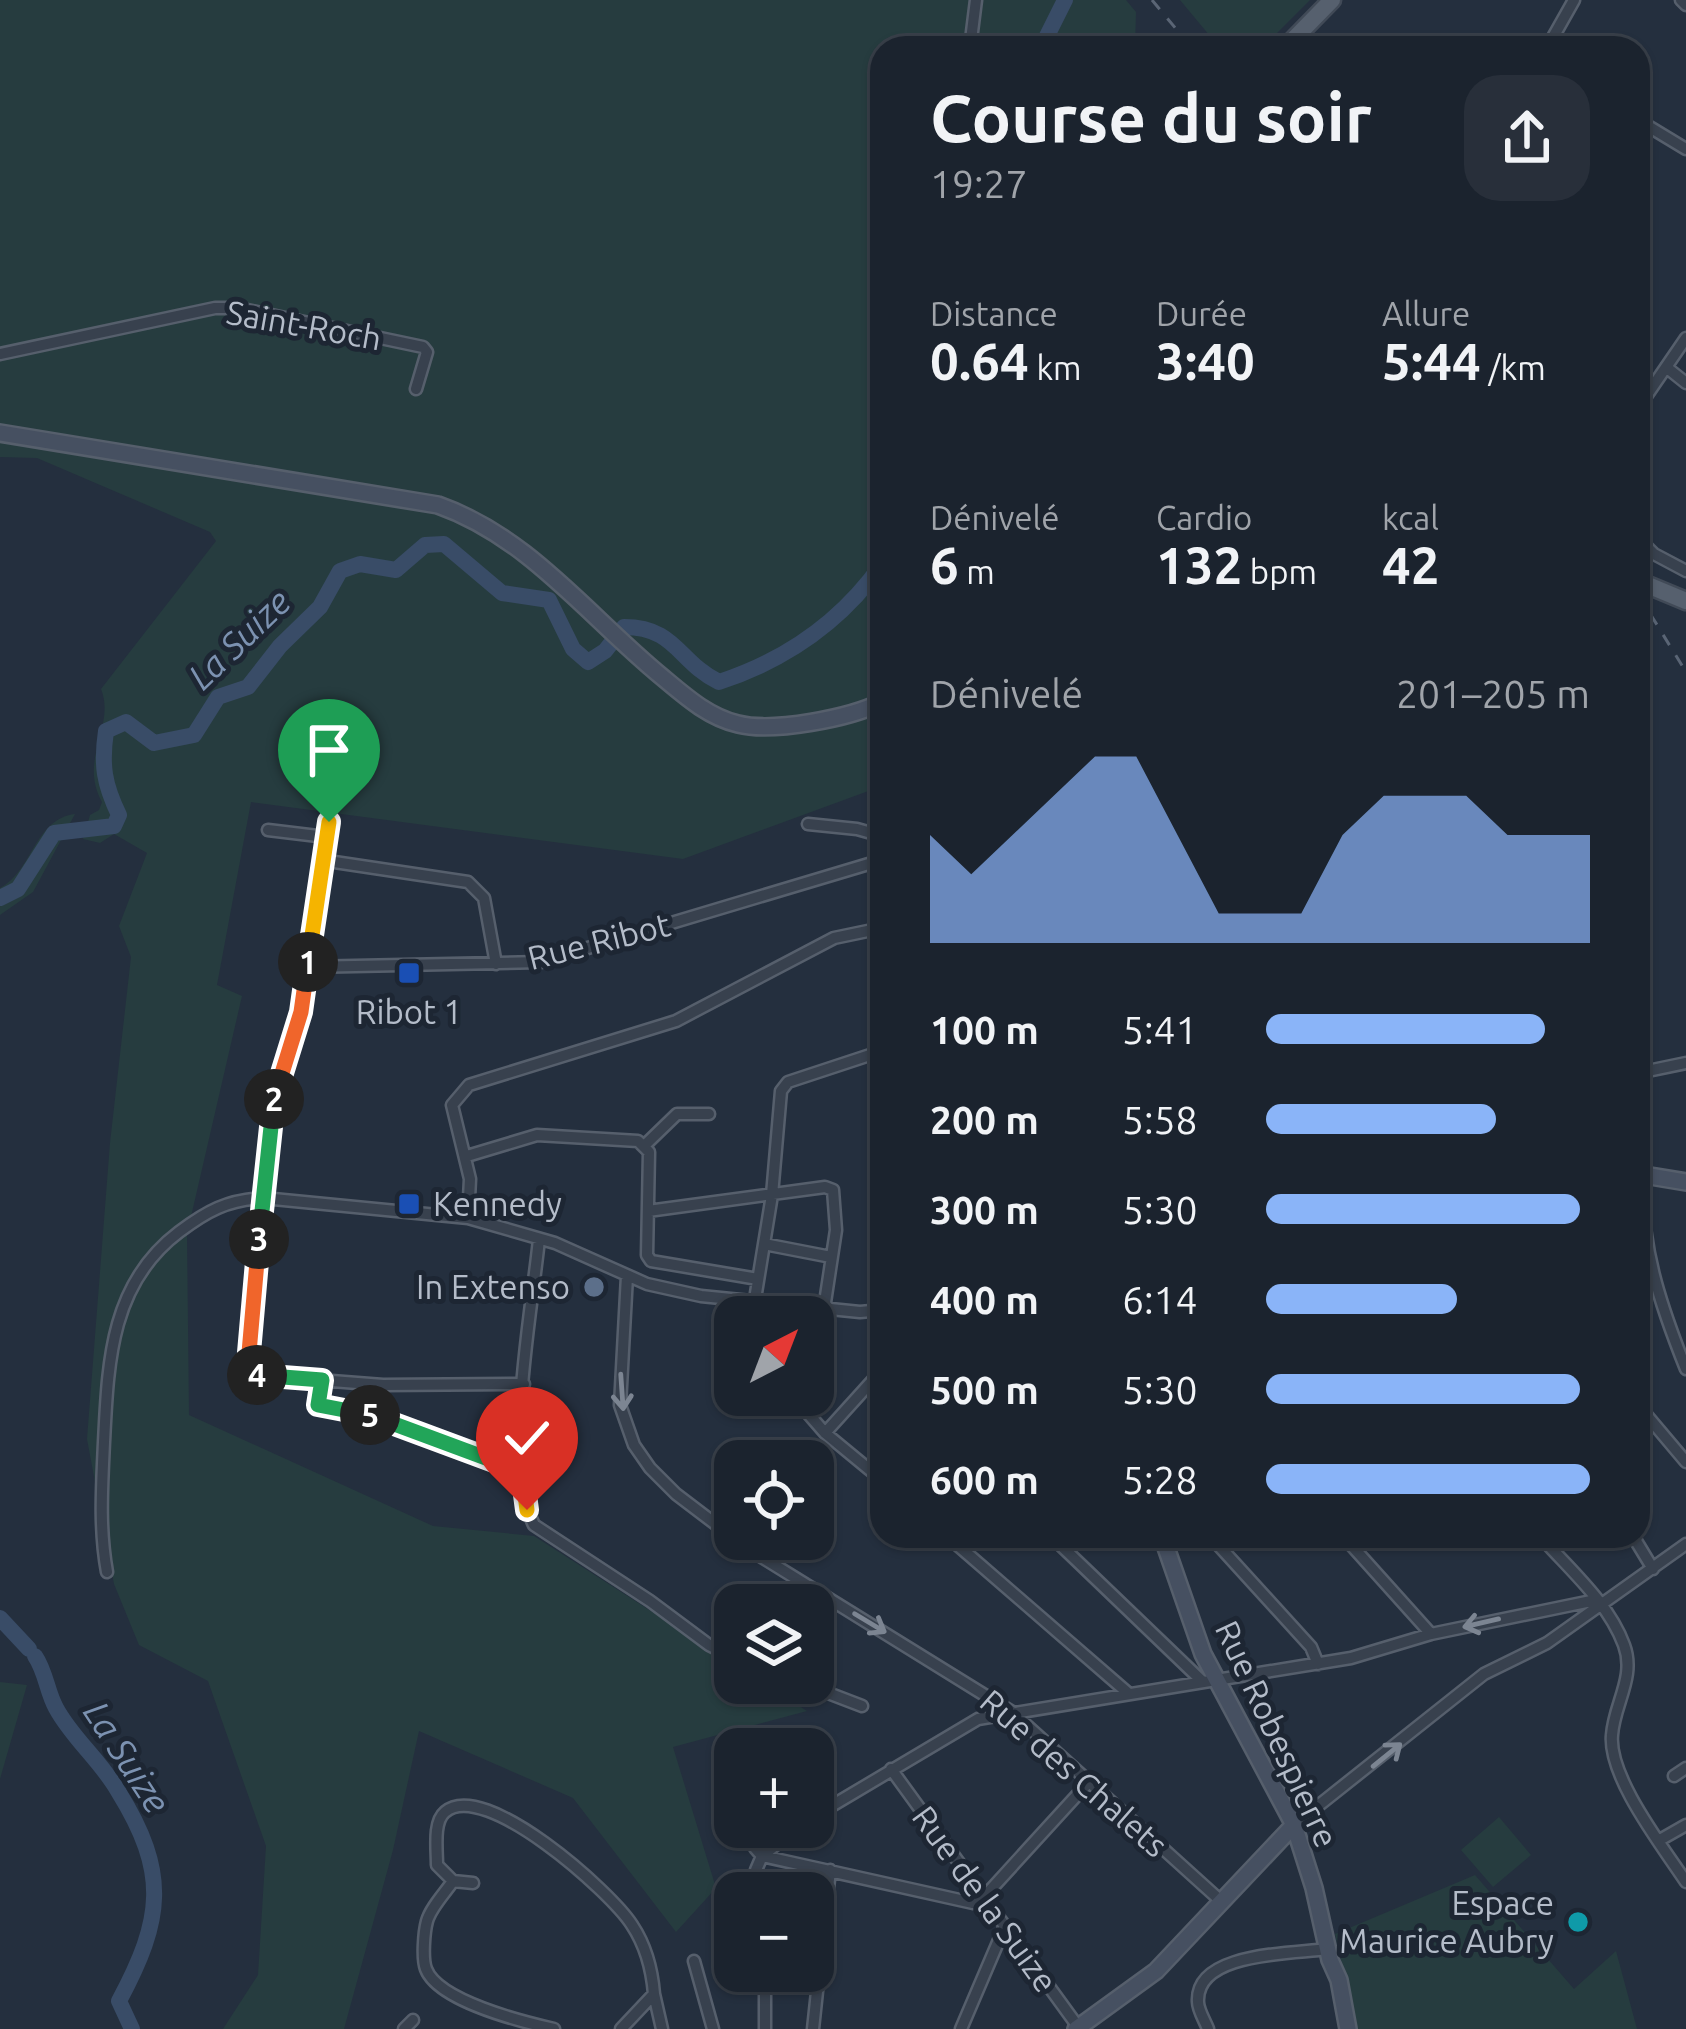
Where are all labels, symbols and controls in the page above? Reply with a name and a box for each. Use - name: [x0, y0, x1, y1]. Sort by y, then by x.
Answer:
- button: share: [1464, 75, 1590, 201]
- text: Course du soir: [930, 80, 1372, 154]
- text: 19:27: [930, 162, 1028, 205]
- street label: Saint-Roch: [224, 293, 385, 356]
- text: Distance: [930, 295, 1058, 332]
- text: Durée: [1156, 295, 1247, 332]
- text: Allure: [1382, 295, 1470, 332]
- text: 0.64: [930, 332, 1029, 390]
- text: 3:40: [1156, 332, 1255, 390]
- text: 5:44: [1382, 332, 1481, 390]
- text: km: [1029, 349, 1082, 386]
- text: /km: [1481, 349, 1546, 386]
- text: Dénivelé: [930, 499, 1059, 536]
- text: Cardio: [1156, 499, 1252, 536]
- text: kcal: [1382, 499, 1439, 536]
- text: 6: [930, 536, 959, 594]
- text: 132: [1156, 536, 1242, 594]
- text: 42: [1382, 536, 1440, 594]
- text: m: [959, 553, 995, 590]
- text: bpm: [1242, 553, 1317, 590]
- water label: La Suize: [179, 580, 298, 697]
- text: Dénivelé: [930, 672, 1083, 715]
- text: 201–205 m: [1396, 672, 1590, 715]
- pin: [278, 699, 380, 822]
- icon: arrive: [296, 717, 362, 783]
- street label: Rue Ribot: [524, 905, 674, 976]
- pin: 1: [278, 932, 338, 992]
- text: 1: [299, 943, 317, 980]
- marker: Ribot 1: [396, 960, 422, 986]
- place label: Ribot 1: [356, 993, 462, 1030]
- text: 100 m: [930, 1008, 1039, 1051]
- text: 5:41: [1122, 1008, 1198, 1051]
- pin: 2: [244, 1069, 304, 1129]
- text: 2: [265, 1080, 283, 1117]
- text: 200 m: [930, 1098, 1039, 1141]
- text: 5:58: [1122, 1098, 1198, 1141]
- place label: Kennedy: [433, 1185, 562, 1222]
- text: 300 m: [930, 1188, 1039, 1231]
- text: 5:30: [1122, 1188, 1198, 1231]
- marker: Kennedy: [396, 1191, 422, 1217]
- pin: 3: [229, 1209, 289, 1269]
- text: 3: [250, 1220, 268, 1257]
- place label: In Extenso: [416, 1268, 570, 1305]
- marker: In Extenso: [581, 1274, 607, 1300]
- text: 400 m: [930, 1278, 1039, 1321]
- text: 6:14: [1122, 1278, 1198, 1321]
- north arrow: [714, 1296, 834, 1416]
- map controls: [714, 1296, 834, 1992]
- pin: 4: [227, 1345, 287, 1405]
- text: 4: [248, 1356, 266, 1393]
- text: 500 m: [930, 1368, 1039, 1411]
- text: 5:30: [1122, 1368, 1198, 1411]
- one-way arrow: [610, 1372, 633, 1411]
- pin: 5: [340, 1385, 400, 1445]
- pin: [476, 1387, 578, 1510]
- text: 5: [361, 1396, 379, 1433]
- icon: check: [494, 1405, 560, 1471]
- button: locate: [714, 1440, 834, 1560]
- text: 600 m: [930, 1458, 1039, 1501]
- text: 5:28: [1122, 1458, 1198, 1501]
- button: layers: [714, 1584, 834, 1704]
- one-way arrow: [852, 1611, 886, 1635]
- one-way arrow: [1463, 1613, 1501, 1635]
- street label: Rue Robespierre: [1209, 1615, 1346, 1853]
- street label: Rue des Chalets: [974, 1682, 1175, 1864]
- water label: La Suize: [76, 1693, 179, 1820]
- button: +: [714, 1728, 834, 1848]
- one-way arrow: [1370, 1742, 1402, 1768]
- street label: Rue de la Suize: [906, 1799, 1065, 1999]
- button: −: [714, 1872, 834, 1992]
- place label: Espace Maurice Aubry: [1339, 1884, 1554, 1959]
- marker: Espace Maurice Aubry: [1565, 1909, 1591, 1935]

